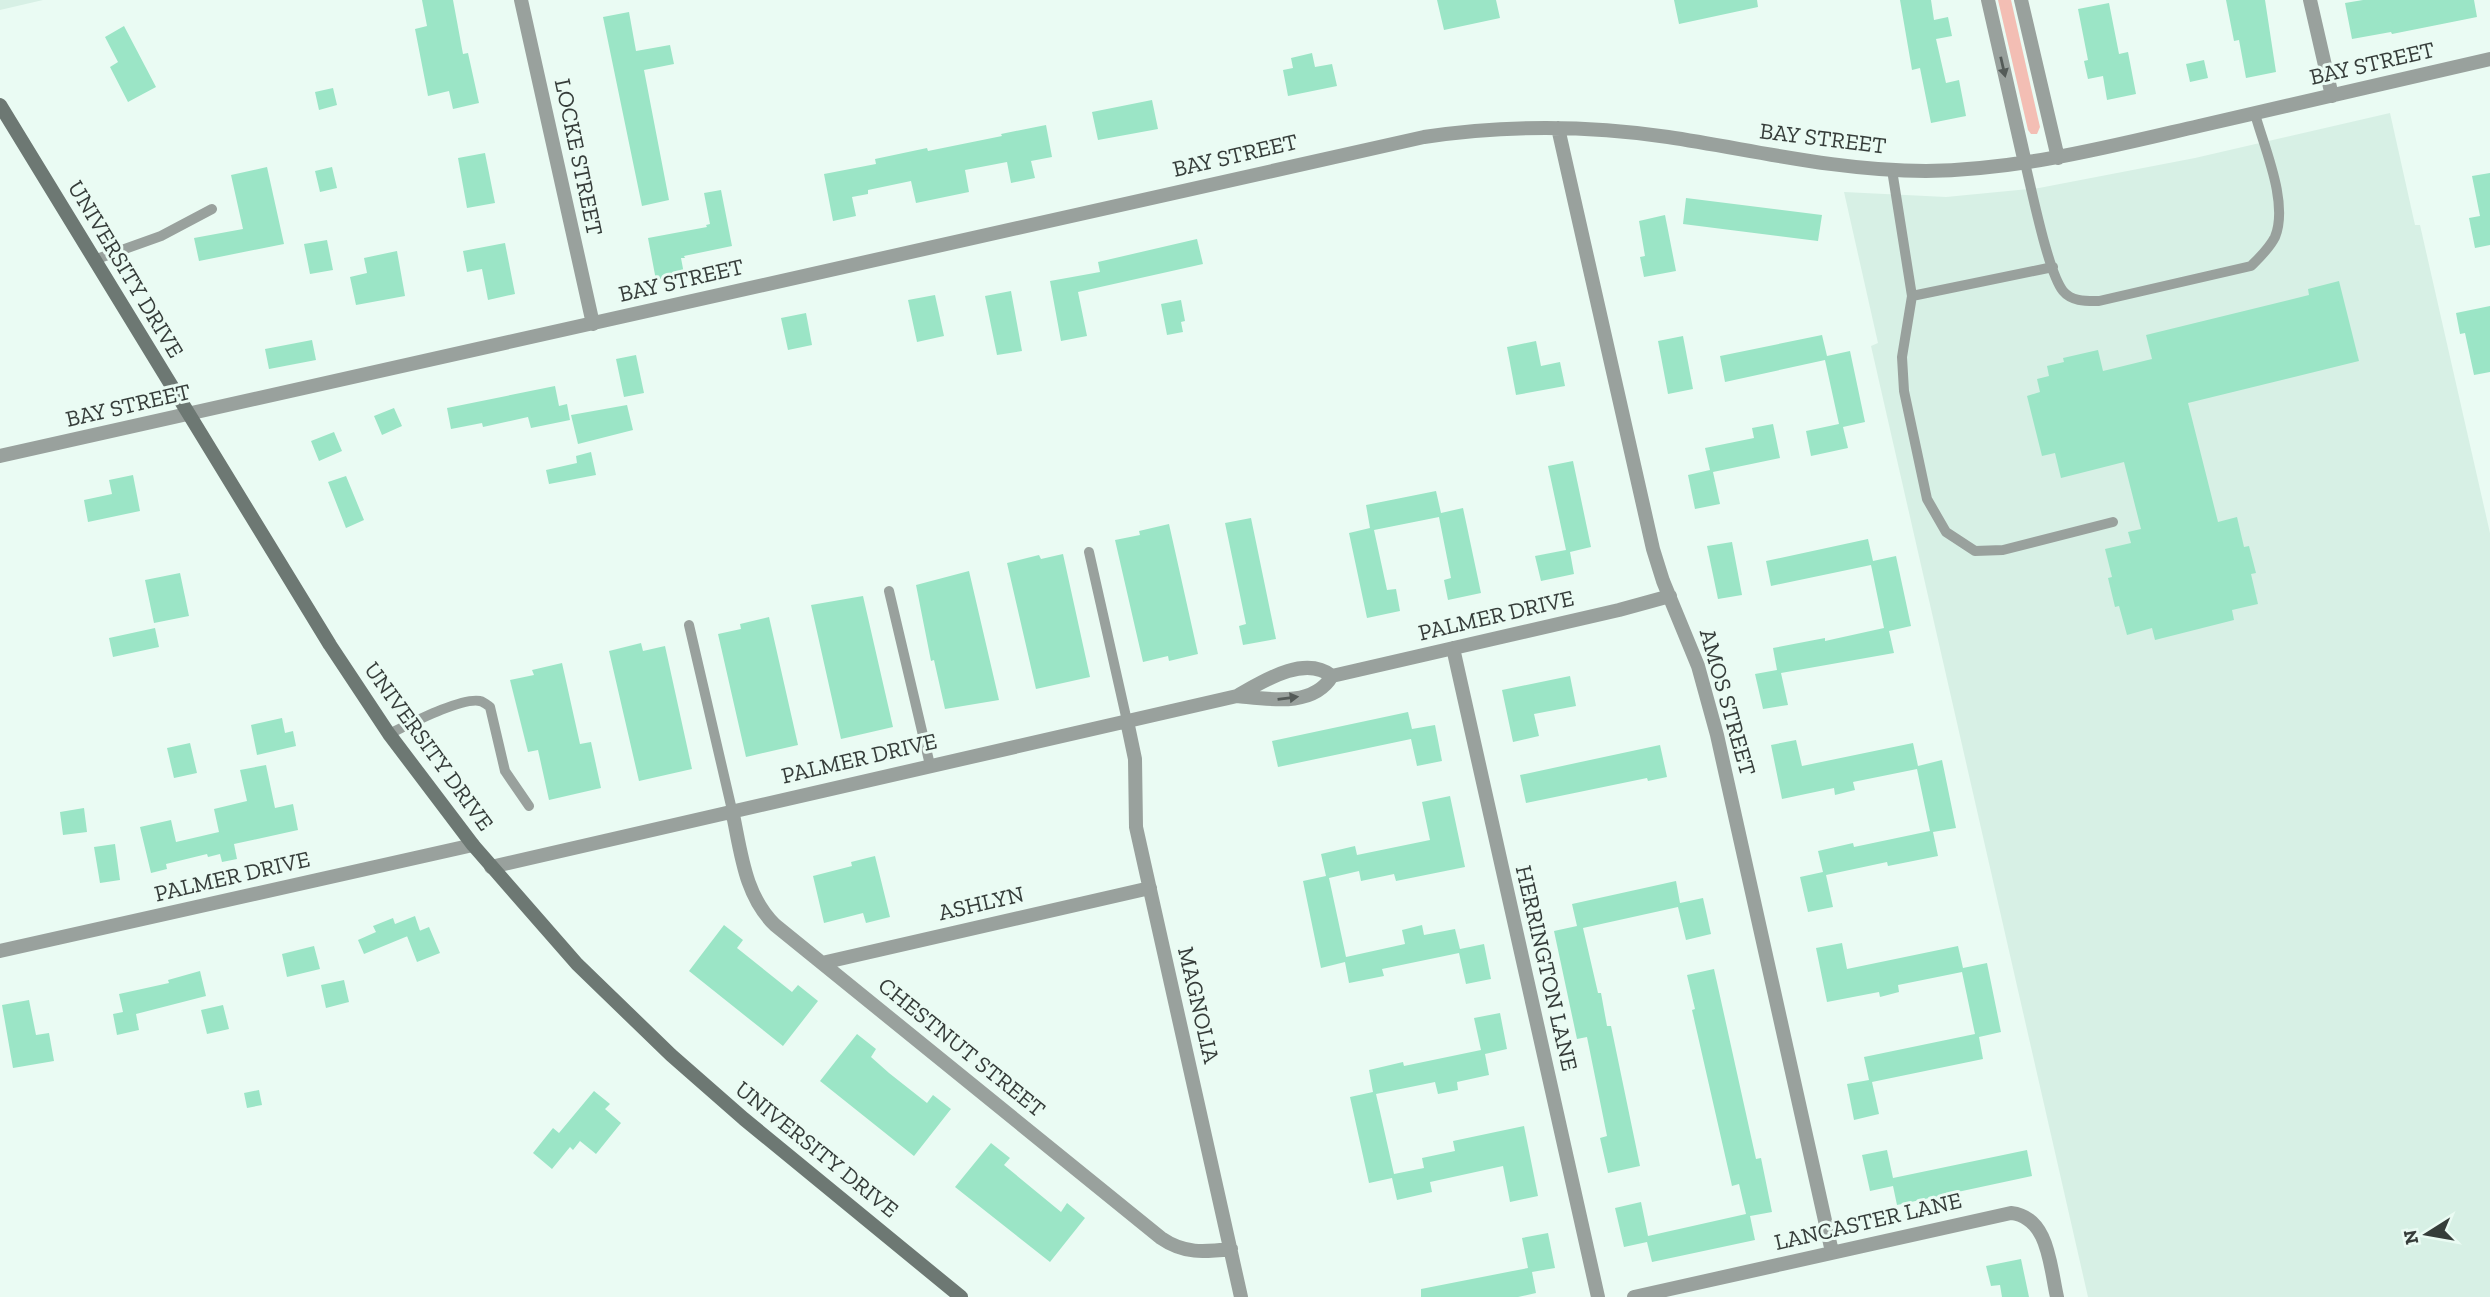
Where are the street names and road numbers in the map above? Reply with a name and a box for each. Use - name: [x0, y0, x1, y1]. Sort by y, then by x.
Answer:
- street label: BAY STREET: [2307, 35, 2437, 91]
- street label: LOCKE STREET: [549, 76, 609, 238]
- street label: BAY STREET: [1758, 116, 1888, 160]
- street label: BAY STREET: [1170, 127, 1300, 183]
- street label: UNIVERSITY DRIVE: [62, 175, 190, 363]
- street label: BAY STREET: [616, 252, 746, 308]
- street label: BAY STREET: [63, 377, 193, 433]
- street label: PALMER DRIVE: [1416, 584, 1576, 646]
- street label: AMOS STREET: [1694, 625, 1762, 779]
- street label: UNIVERSITY DRIVE: [358, 656, 500, 836]
- street label: PALMER DRIVE: [779, 727, 939, 789]
- street label: PALMER DRIVE: [152, 845, 312, 907]
- street label: HERRINGTON LANE: [1510, 863, 1584, 1073]
- street label: ASHLYN: [935, 880, 1027, 926]
- street label: MAGNOLIA: [1172, 944, 1226, 1067]
- street label: CHESTNUT STREET: [873, 971, 1051, 1123]
- street label: UNIVERSITY DRIVE: [730, 1075, 904, 1223]
- street label: LANCASTER LANE: [1772, 1186, 1964, 1256]

